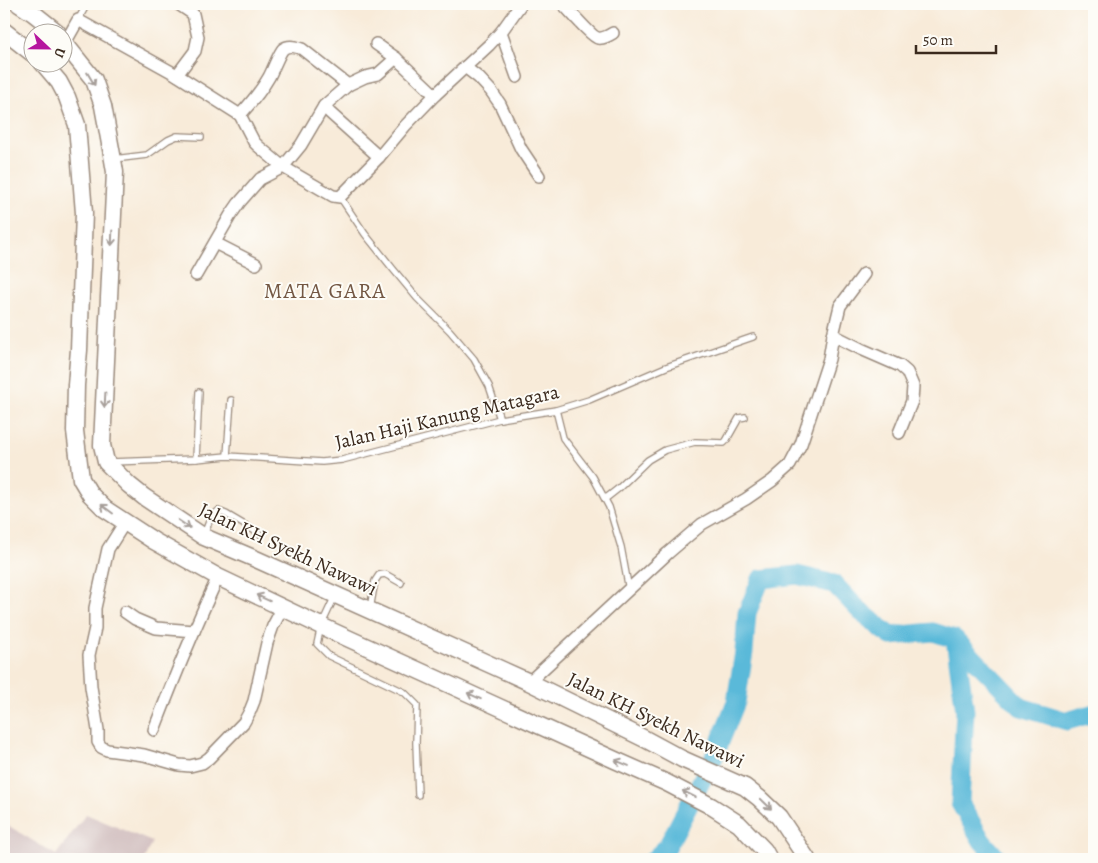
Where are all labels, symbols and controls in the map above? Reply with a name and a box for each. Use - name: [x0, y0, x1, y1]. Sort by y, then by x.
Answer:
- north arrow: [22, 22, 72, 72]
- scale bar: [916, 22, 996, 54]
- text: 50 m: [923, 30, 953, 50]
- text: U: [49, 45, 70, 61]
- one-way arrow: [86, 72, 97, 86]
- one-way arrow: [107, 230, 117, 246]
- district label: MATA GARA: [264, 276, 386, 306]
- street label: Jalan Haji Kanung Matagara: [332, 378, 562, 456]
- one-way arrow: [101, 392, 110, 408]
- street label: Jalan KH Syekh Nawawi: [195, 496, 381, 602]
- one-way arrow: [101, 504, 114, 515]
- one-way arrow: [177, 519, 191, 529]
- one-way arrow: [256, 593, 271, 602]
- street label: Jalan KH Syekh Nawawi: [563, 665, 749, 775]
- one-way arrow: [467, 690, 482, 700]
- one-way arrow: [615, 758, 630, 768]
- one-way arrow: [682, 789, 697, 798]
- one-way arrow: [760, 798, 772, 811]

